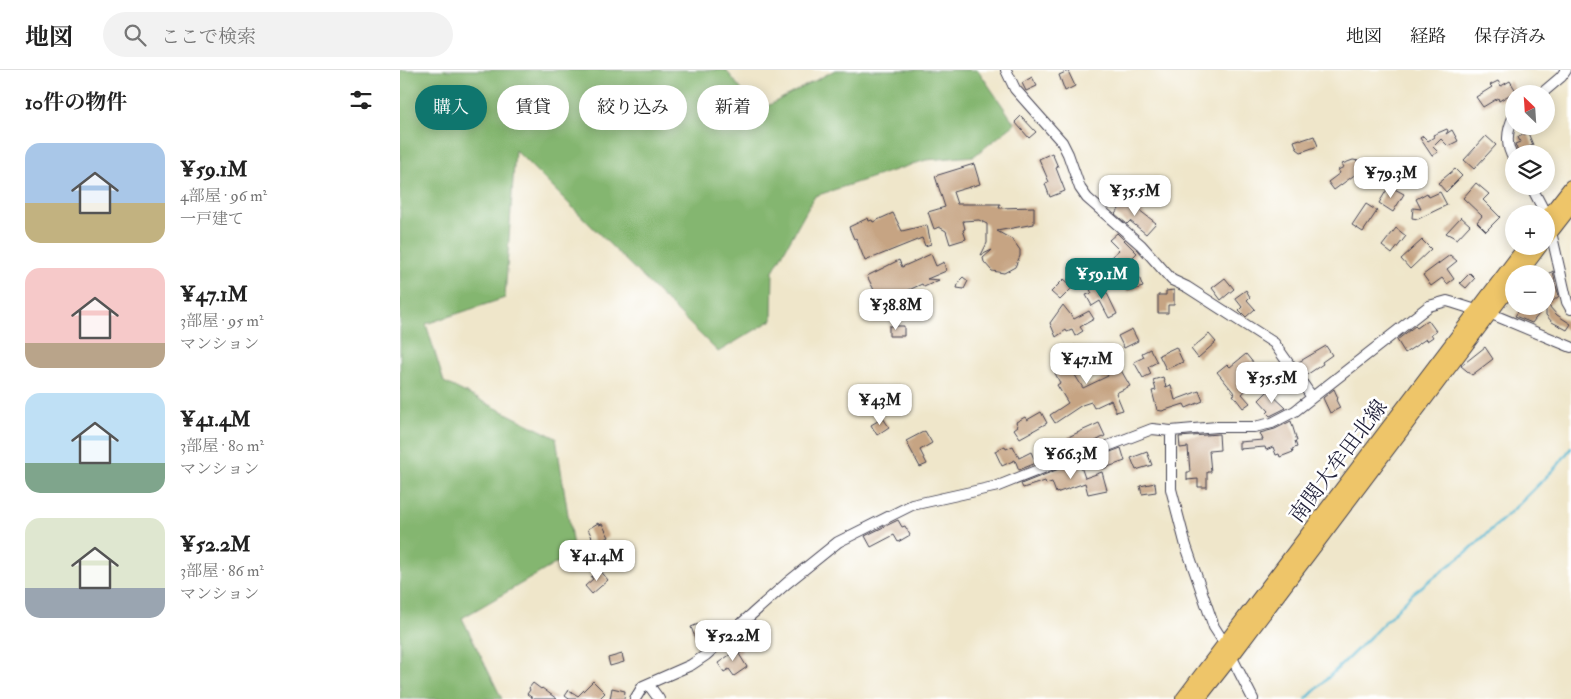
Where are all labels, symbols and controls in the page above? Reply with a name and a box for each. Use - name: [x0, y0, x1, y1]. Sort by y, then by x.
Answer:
- search box: [103, 12, 453, 57]
- icon: search: [121, 21, 149, 49]
- text: 地図: [25, 22, 73, 53]
- text: ここで検索: [161, 25, 256, 49]
- text: 地図: [1346, 25, 1382, 48]
- text: 経路: [1410, 25, 1446, 48]
- text: 保存済み: [1474, 25, 1546, 48]
- chip: 購入: [415, 85, 487, 130]
- chip: 賃貸: [497, 85, 569, 130]
- chip: 絞り込み: [579, 85, 687, 130]
- chip: 新着: [697, 85, 769, 130]
- north arrow: [1505, 85, 1555, 135]
- map controls: [1505, 85, 1555, 315]
- icon: filters: [347, 86, 375, 114]
- text: 10件の物件: [25, 89, 127, 116]
- button: layers: [1505, 145, 1555, 195]
- text: ¥59.1M: [180, 156, 248, 183]
- pin: ¥79.3M: [1350, 156, 1432, 199]
- icon: home: [65, 163, 125, 223]
- text: ¥79.3M: [1365, 163, 1417, 183]
- pin: ¥35.5M: [1094, 174, 1176, 217]
- text: ¥35.5M: [1110, 181, 1160, 201]
- text: 4部屋 · 96 m²: [180, 186, 267, 206]
- button: +: [1505, 205, 1555, 255]
- text: 一戸建て: [180, 209, 244, 229]
- pin: ¥59.1M: [1061, 258, 1143, 300]
- text: ¥59.1M: [1076, 264, 1128, 284]
- button: −: [1505, 265, 1555, 315]
- text: ¥47.1M: [180, 281, 248, 308]
- icon: home: [65, 288, 125, 348]
- pin: ¥38.8M: [855, 288, 937, 331]
- text: ¥38.8M: [870, 295, 922, 315]
- text: 3部屋 · 95 m²: [180, 311, 264, 331]
- text: マンション: [180, 334, 259, 354]
- pin: ¥47.1M: [1046, 342, 1128, 385]
- text: ¥47.1M: [1061, 349, 1113, 369]
- pin: ¥35.5M: [1231, 362, 1313, 404]
- text: ¥35.5M: [1247, 368, 1297, 388]
- pin: ¥43M: [850, 384, 910, 426]
- text: ¥43M: [859, 390, 901, 410]
- street label: 南関大牟田北線: [1283, 394, 1393, 528]
- text: ¥41.4M: [180, 406, 251, 433]
- icon: home: [65, 413, 125, 473]
- text: 3部屋 · 80 m²: [180, 436, 264, 456]
- pin: ¥66.3M: [1030, 438, 1112, 480]
- text: ¥66.3M: [1045, 444, 1097, 464]
- text: マンション: [180, 459, 259, 479]
- text: ¥52.2M: [180, 531, 251, 558]
- icon: home: [65, 538, 125, 598]
- pin: ¥41.4M: [556, 540, 638, 582]
- text: ¥41.4M: [570, 546, 624, 566]
- text: 3部屋 · 86 m²: [180, 561, 264, 581]
- text: マンション: [180, 584, 259, 604]
- pin: ¥52.2M: [692, 620, 774, 662]
- text: ¥52.2M: [706, 626, 760, 646]

